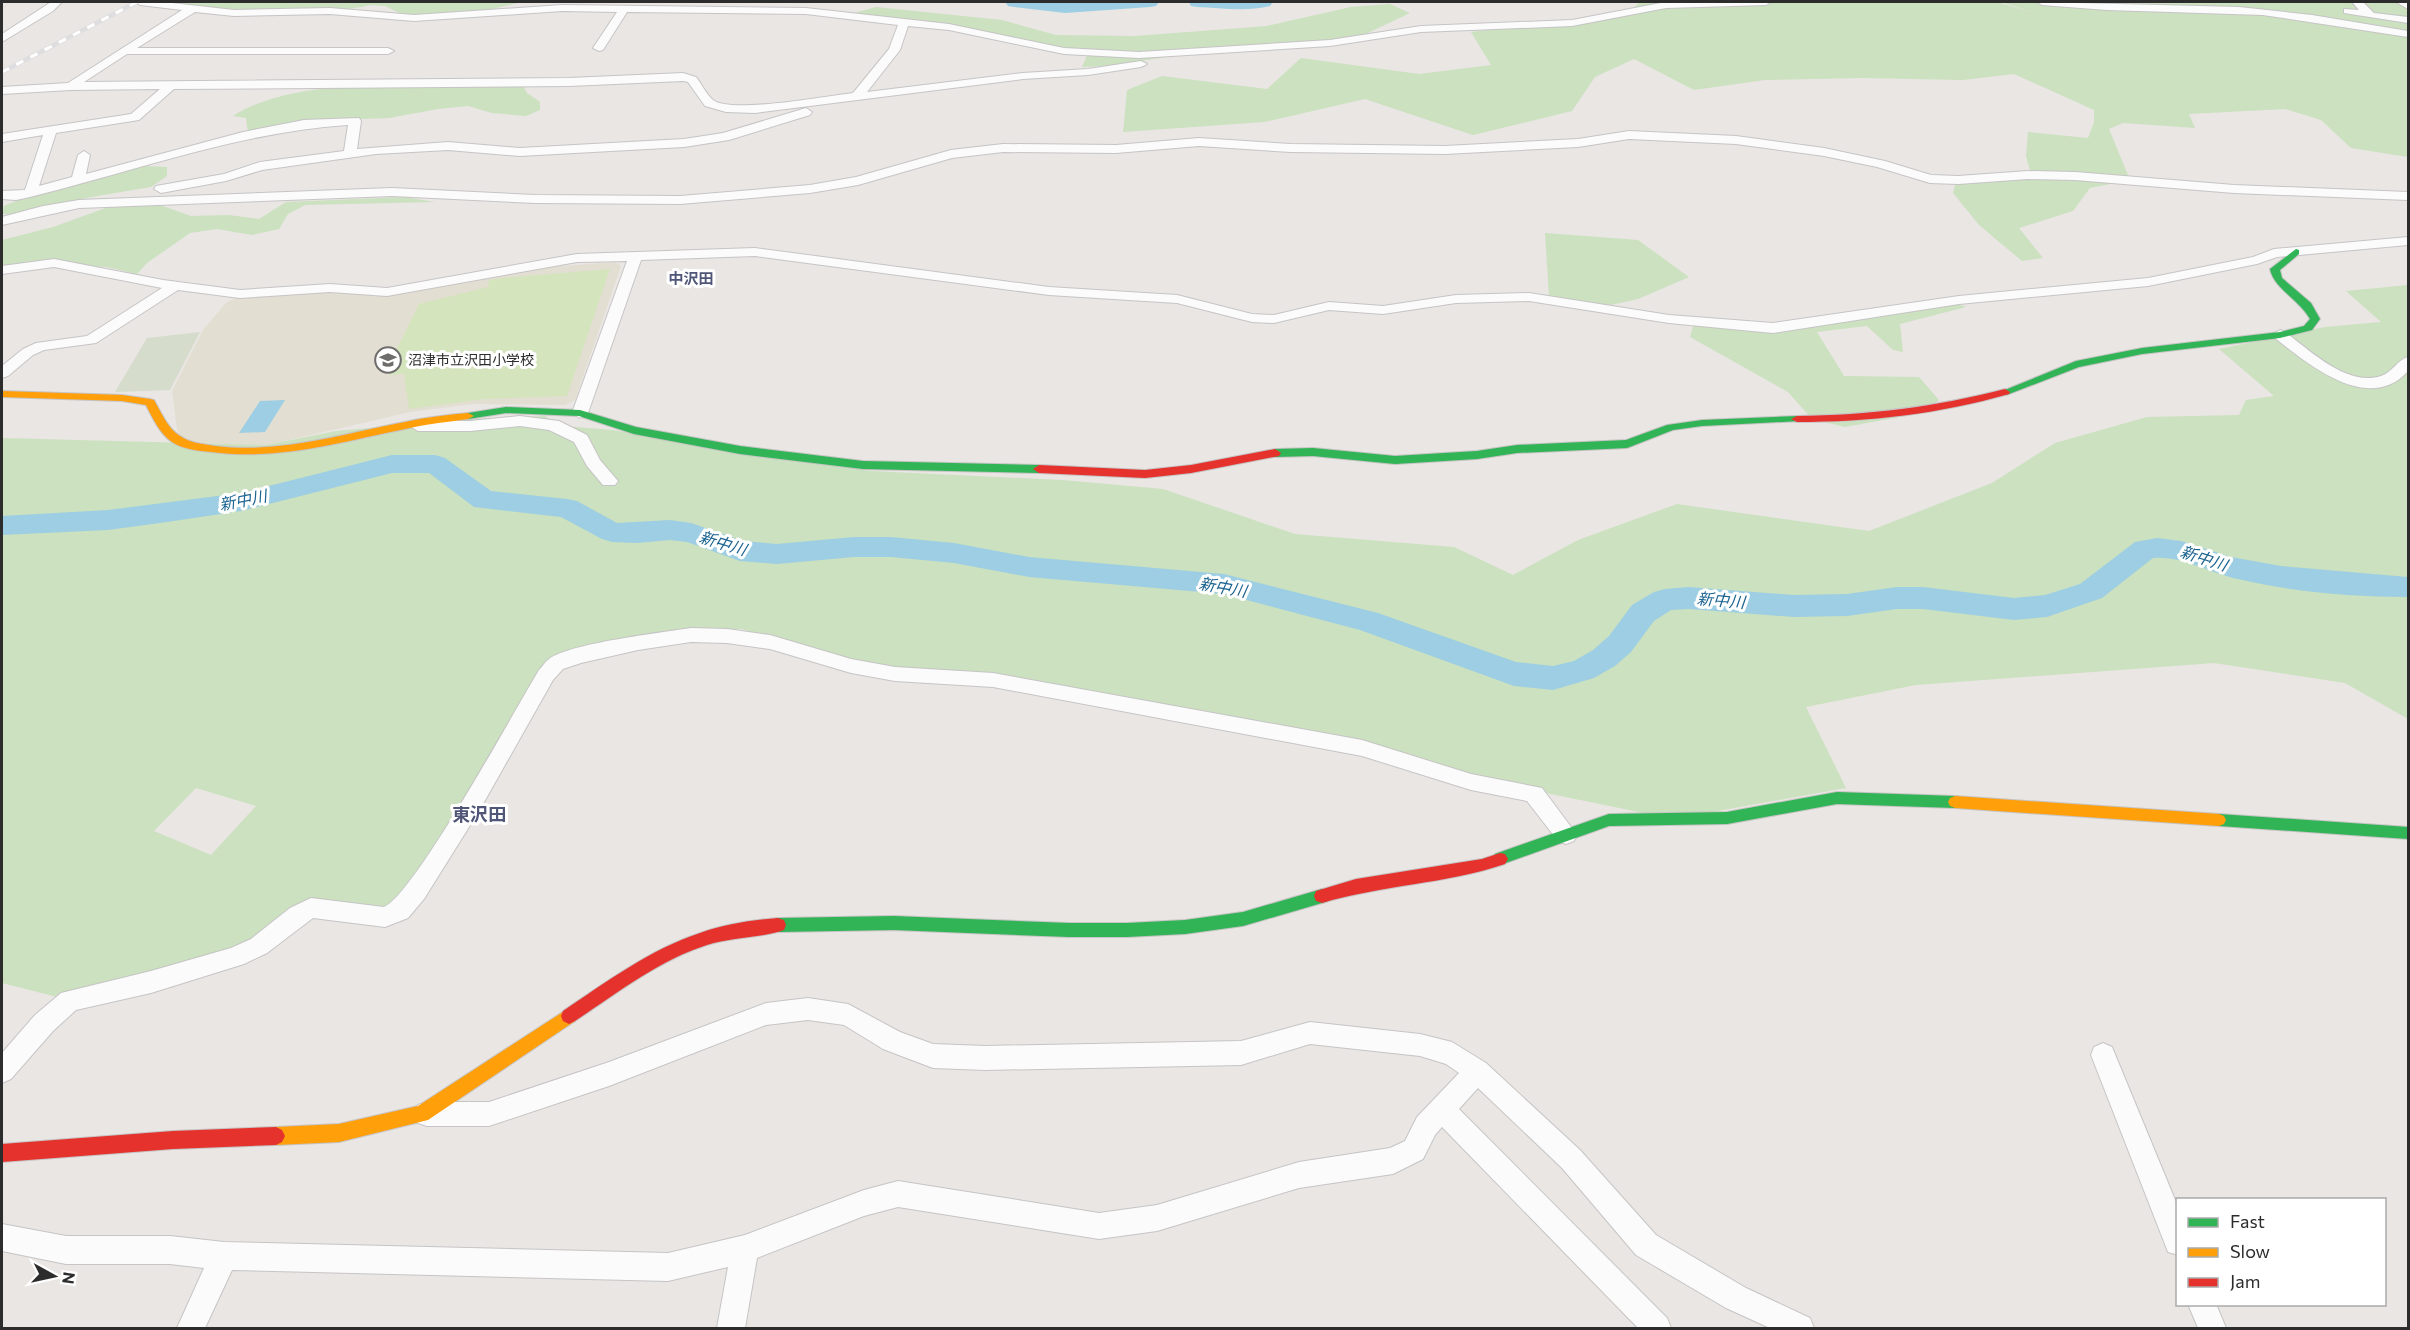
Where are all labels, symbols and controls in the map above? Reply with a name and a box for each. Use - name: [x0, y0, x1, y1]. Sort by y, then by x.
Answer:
- district label: 中沢田: [668, 269, 714, 287]
- school or university icon: 沼津市立沢田小学校: [373, 345, 403, 375]
- place label: 沼津市立沢田小学校: [408, 351, 534, 368]
- water label: 新中川: [218, 485, 270, 513]
- water label: 新中川: [697, 526, 751, 559]
- water label: 新中川: [2178, 541, 2232, 575]
- water label: 新中川: [1198, 573, 1250, 600]
- water label: 新中川: [1696, 588, 1748, 611]
- district label: 東沢田: [452, 803, 506, 825]
- legend: [2176, 1198, 2386, 1306]
- text: Fast: [2230, 1210, 2265, 1232]
- text: Slow: [2230, 1240, 2270, 1262]
- north arrow: [24, 1246, 84, 1306]
- text: Jam: [2230, 1270, 2260, 1292]
- text: N: [59, 1271, 80, 1285]

